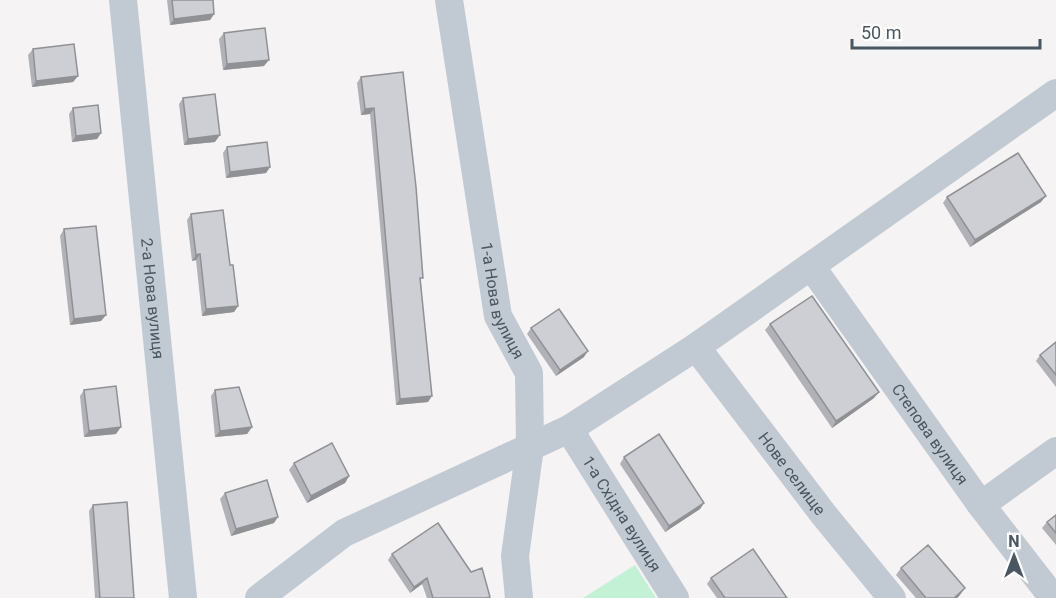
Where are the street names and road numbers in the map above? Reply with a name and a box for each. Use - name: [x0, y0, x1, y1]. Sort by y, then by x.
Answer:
- street label: 2-а Нова вулиця: [137, 237, 168, 360]
- street label: 1-а Нова вулиця: [477, 241, 529, 362]
- street label: Степова вулиця: [888, 380, 973, 488]
- street label: Нове селище: [755, 428, 830, 519]
- street label: 1-а Східна вулиця: [579, 452, 666, 575]

